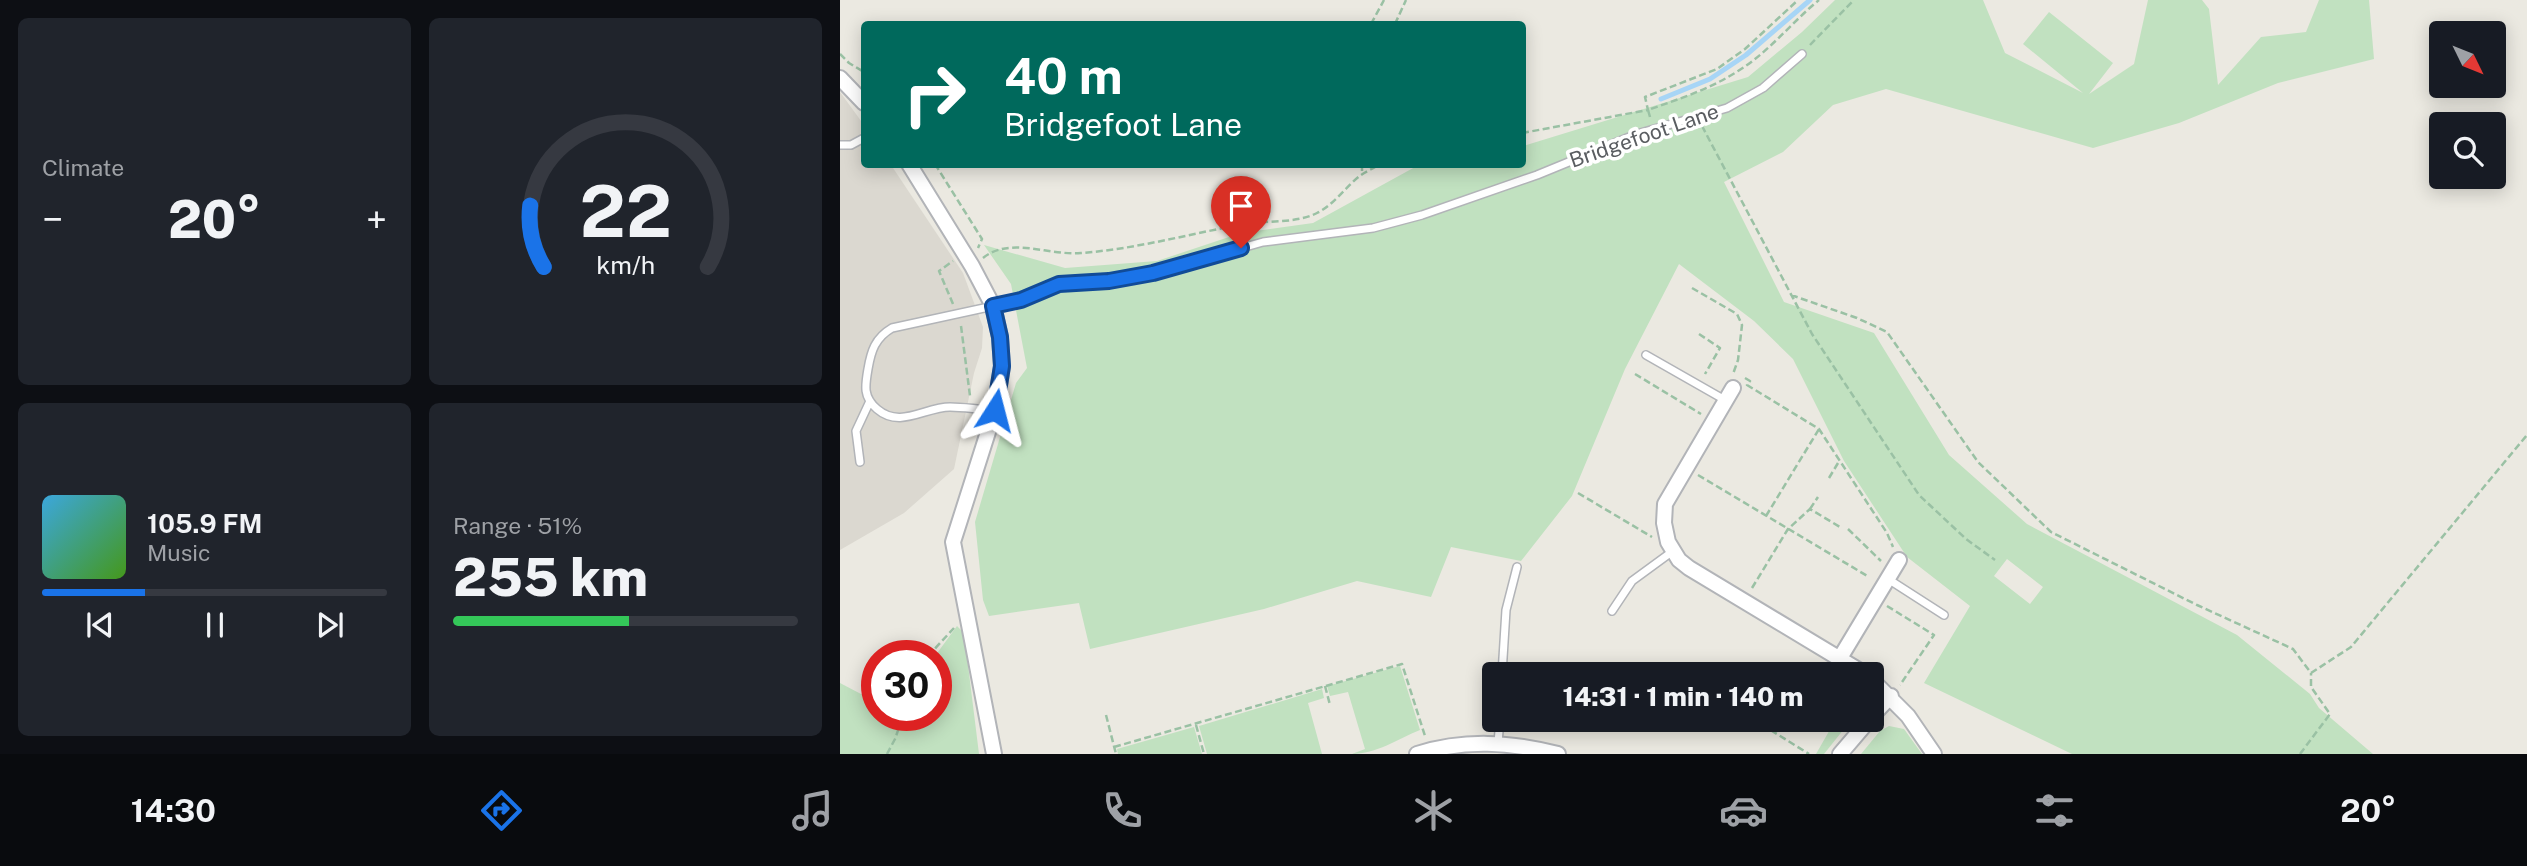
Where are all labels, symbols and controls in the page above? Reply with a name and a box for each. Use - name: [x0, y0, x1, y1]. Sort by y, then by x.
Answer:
- north arrow: [2429, 21, 2506, 98]
- map controls: [2429, 21, 2506, 189]
- text: 40 m: [1004, 47, 1123, 105]
- icon: right: [889, 49, 980, 140]
- street label: Bridgefoot Lane: [1566, 98, 1722, 173]
- text: Bridgefoot Lane: [1004, 106, 1242, 143]
- button: search: [2429, 112, 2506, 189]
- text: Climate: [42, 154, 124, 181]
- text: 22: [579, 169, 672, 254]
- pin: [1211, 176, 1271, 248]
- icon: arrive: [1222, 187, 1260, 225]
- text: 20°: [168, 189, 261, 250]
- text: −: [42, 197, 63, 242]
- text: +: [366, 197, 387, 242]
- text: km/h: [596, 250, 655, 280]
- position arrow: [958, 373, 1032, 447]
- text: 105.9 FM: [147, 508, 262, 539]
- text: Range · 51%: [453, 512, 582, 539]
- text: Music: [147, 539, 211, 566]
- text: 255 km: [453, 547, 648, 608]
- icon: previous: [81, 606, 119, 644]
- icon: pause: [196, 606, 234, 644]
- icon: next: [311, 606, 349, 644]
- speed limit sign: 30: [861, 640, 952, 731]
- text: 14:31 · 1 min · 140 m: [1563, 681, 1803, 712]
- icon: directions: [477, 786, 526, 835]
- icon: music: [788, 786, 837, 835]
- icon: phone: [1098, 786, 1147, 835]
- icon: climate: [1409, 786, 1458, 835]
- icon: car: [1719, 786, 1768, 835]
- icon: filters: [2030, 786, 2079, 835]
- text: 14:30: [131, 792, 216, 829]
- text: 20°: [2340, 792, 2396, 829]

